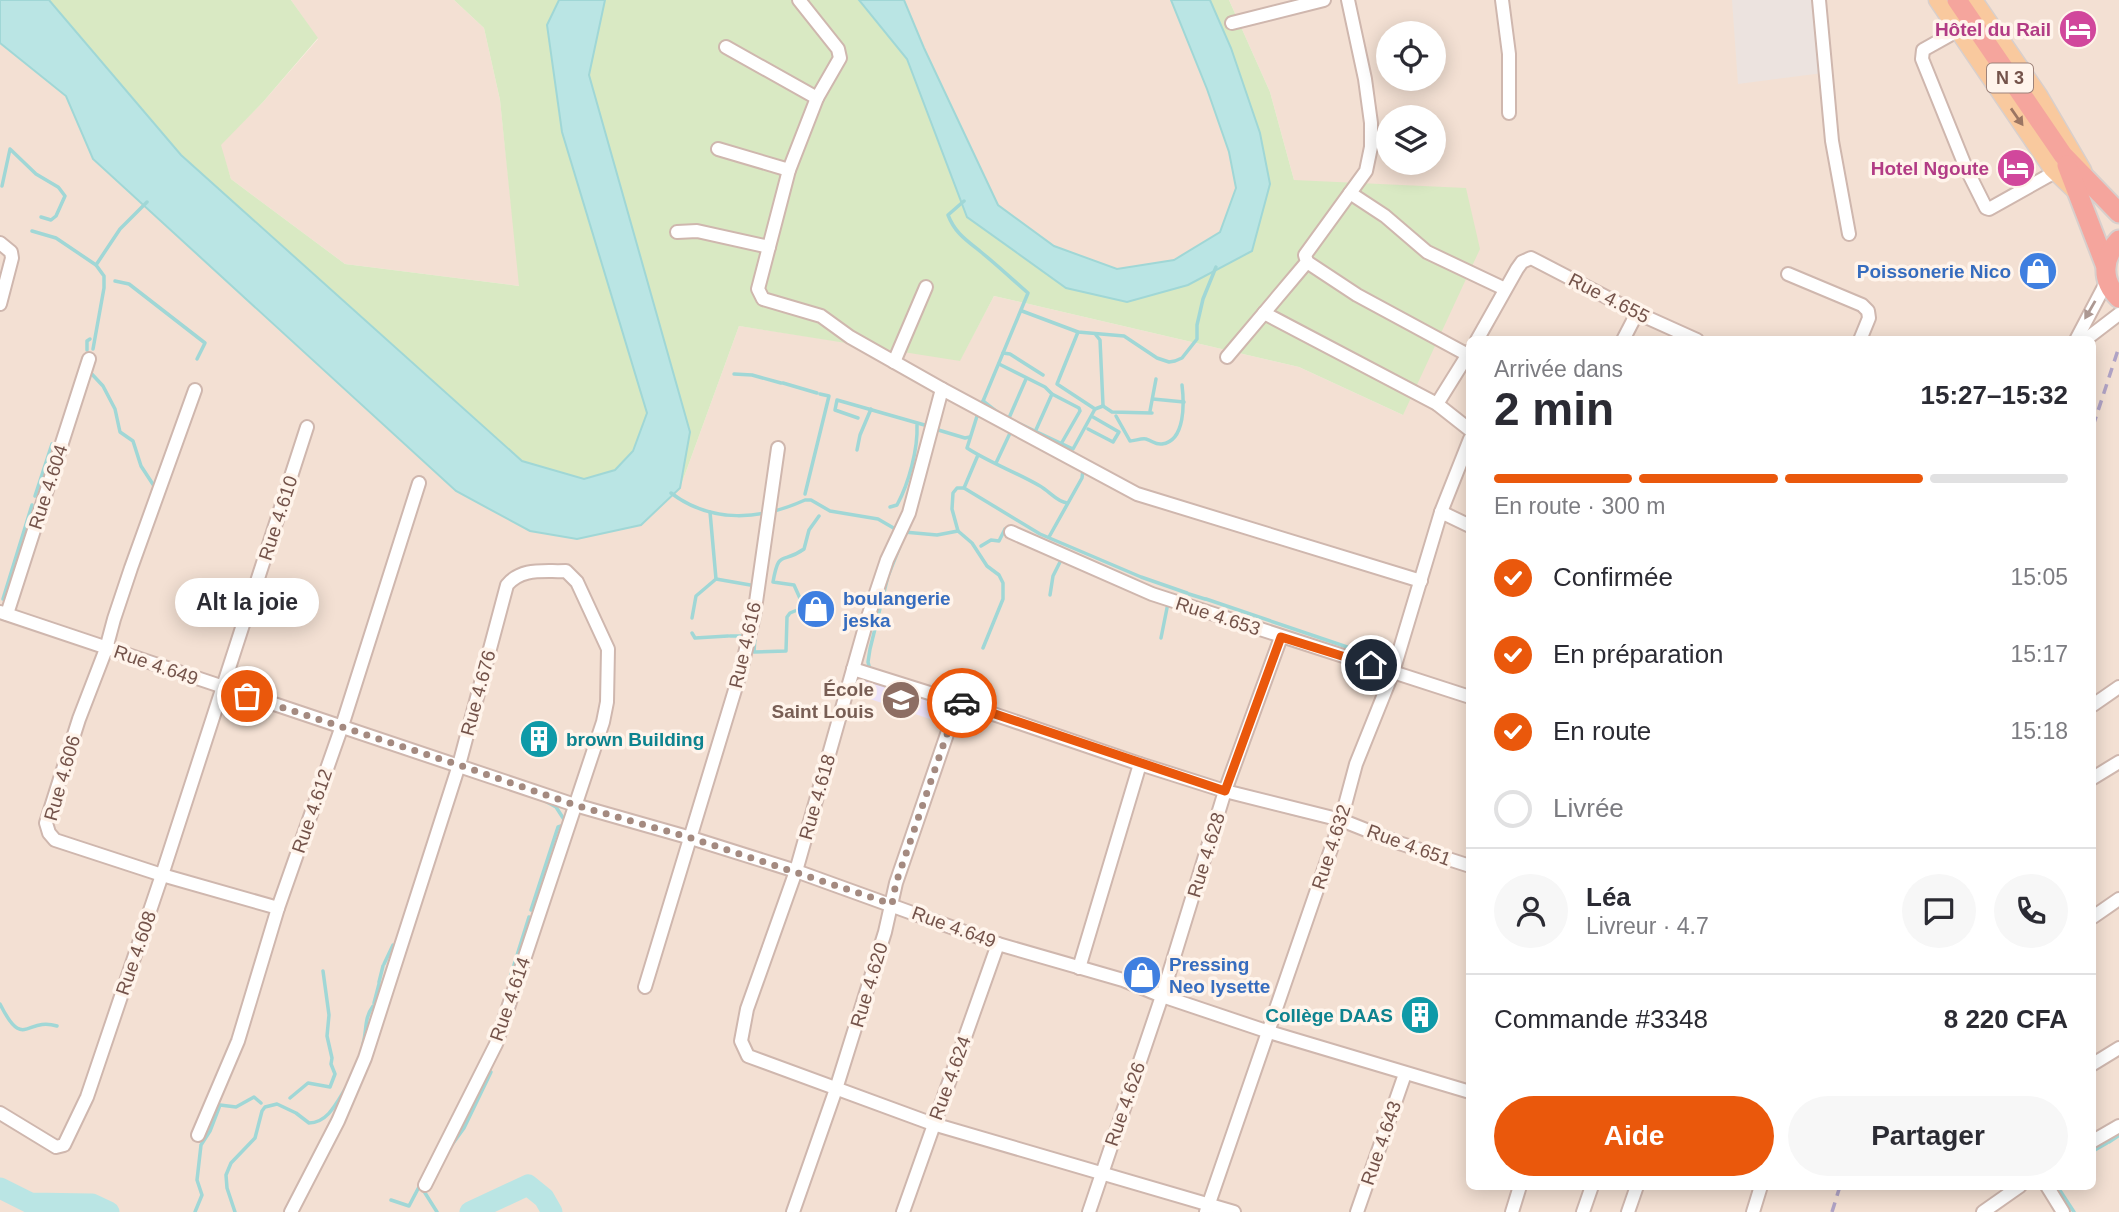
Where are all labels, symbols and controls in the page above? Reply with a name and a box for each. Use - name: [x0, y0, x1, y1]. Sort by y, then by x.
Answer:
- hotel icon: Hôtel du Rail: [2057, 8, 2099, 50]
- place label: Hôtel du Rail: [1935, 19, 2051, 40]
- map controls: [1376, 21, 1446, 175]
- button: locate: [1376, 21, 1446, 91]
- road number: N 3: [1987, 64, 2033, 92]
- button: layers: [1376, 105, 1446, 175]
- one-way arrow: [2010, 108, 2024, 126]
- hotel icon: Hotel Ngoute: [1995, 147, 2037, 189]
- place label: Hotel Ngoute: [1871, 158, 1989, 179]
- shop icon: Poissonerie Nico: [2017, 250, 2059, 292]
- place label: Poissonerie Nico: [1857, 261, 2011, 282]
- street label: Rue 4.655: [1565, 269, 1653, 327]
- one-way arrow: [2084, 300, 2097, 319]
- text: Arrivée dans: [1494, 356, 1623, 382]
- text: 15:27–15:32: [1921, 380, 2068, 410]
- text: 2 min: [1494, 383, 1614, 435]
- street label: Rue 4.604: [24, 442, 72, 532]
- street label: Rue 4.610: [254, 473, 302, 563]
- text: En route · 300 m: [1494, 493, 1665, 519]
- icon: check: [1494, 559, 1532, 597]
- text: Confirmée: [1553, 562, 1673, 592]
- text: 15:05: [2010, 564, 2068, 590]
- callout: Alt la joie: [175, 577, 319, 626]
- shop icon: boulangerie jeska: [795, 588, 837, 630]
- place label: boulangerie jeska: [842, 588, 951, 631]
- text: Alt la joie: [196, 589, 298, 615]
- street label: Rue 4.653: [1173, 592, 1263, 640]
- street label: Rue 4.616: [725, 600, 765, 690]
- pin: [1341, 635, 1401, 695]
- icon: check: [1494, 636, 1532, 674]
- text: En préparation: [1553, 639, 1724, 669]
- street label: Rue 4.649: [111, 641, 201, 689]
- text: 15:17: [2010, 641, 2068, 667]
- icon: home: [1352, 646, 1390, 684]
- street label: Rue 4.676: [457, 648, 499, 738]
- pin: [217, 666, 277, 726]
- courier: [927, 668, 997, 738]
- icon: bag: [228, 677, 266, 715]
- place label: École Saint Louis: [772, 679, 874, 722]
- school or university icon: École Saint Louis: [880, 679, 922, 721]
- icon: car: [943, 684, 981, 722]
- icon: check: [1494, 713, 1532, 751]
- text: En route: [1553, 716, 1651, 746]
- building icon: brown Building: [518, 718, 560, 760]
- text: 15:18: [2010, 718, 2068, 744]
- place label: brown Building: [566, 729, 704, 750]
- street label: Rue 4.606: [40, 733, 84, 823]
- street label: Rue 4.618: [795, 752, 839, 842]
- street label: Rue 4.612: [288, 766, 336, 856]
- text: Livrée: [1553, 793, 1624, 823]
- street label: Rue 4.632: [1307, 802, 1355, 892]
- street label: Rue 4.628: [1183, 810, 1229, 900]
- street label: Rue 4.651: [1364, 820, 1454, 870]
- button: person: [1494, 874, 1568, 948]
- button: chat: [1902, 874, 1976, 948]
- button: phone: [1994, 874, 2068, 948]
- text: Léa: [1586, 882, 1631, 912]
- street label: Rue 4.649: [909, 902, 999, 952]
- street label: Rue 4.608: [112, 908, 160, 998]
- text: Livreur · 4.7: [1586, 913, 1709, 939]
- street label: Rue 4.620: [846, 940, 892, 1030]
- street label: Rue 4.614: [486, 954, 534, 1044]
- shop icon: Pressing Neo lysette: [1121, 954, 1163, 996]
- place label: Pressing Neo lysette: [1169, 954, 1270, 997]
- building icon: Collège DAAS: [1399, 994, 1441, 1036]
- text: Commande #3348: [1494, 1004, 1708, 1034]
- text: 8 220 CFA: [1944, 1004, 2068, 1034]
- place label: Collège DAAS: [1265, 1005, 1393, 1026]
- street label: Rue 4.624: [925, 1033, 975, 1123]
- street label: Rue 4.626: [1101, 1059, 1149, 1149]
- button: Aide: [1494, 1096, 1774, 1176]
- button: Partager: [1788, 1096, 2068, 1176]
- street label: Rue 4.643: [1357, 1098, 1405, 1188]

